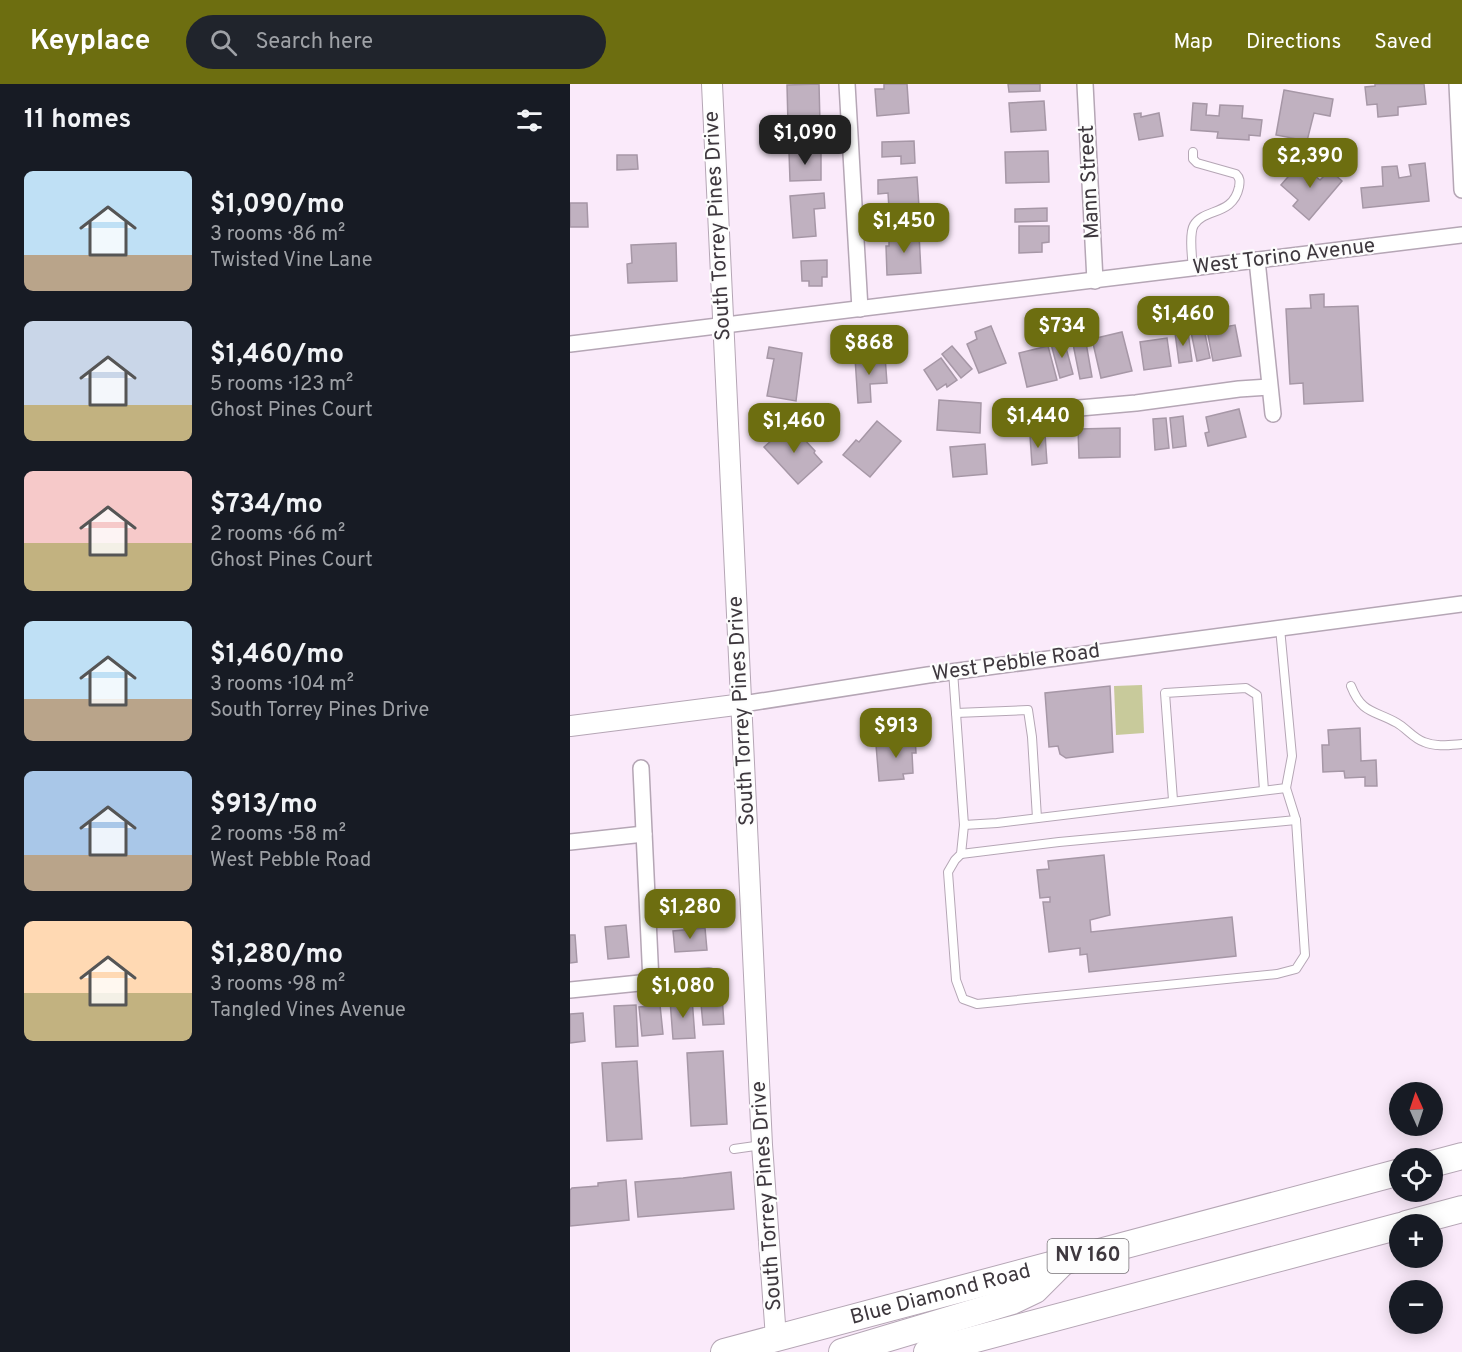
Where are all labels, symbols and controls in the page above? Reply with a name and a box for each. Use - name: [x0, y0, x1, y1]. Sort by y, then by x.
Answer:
- search box: [186, 15, 606, 69]
- text: Keyplace: [30, 24, 150, 60]
- icon: search: [207, 26, 240, 59]
- text: Search here: [255, 29, 373, 56]
- text: Map: [1173, 29, 1213, 56]
- text: Directions: [1246, 29, 1341, 56]
- text: Saved: [1374, 29, 1432, 56]
- text: 11 homes: [24, 104, 131, 137]
- icon: filters: [513, 104, 546, 137]
- street label: South Torrey Pines Drive: [698, 110, 738, 342]
- pin: $1,090: [756, 115, 854, 166]
- text: $1,090: [773, 121, 837, 147]
- street label: Mann Street: [1074, 124, 1106, 240]
- pin: $2,390: [1261, 138, 1359, 189]
- text: $2,390: [1277, 144, 1343, 170]
- text: $1,090/mo: [210, 189, 344, 222]
- icon: home: [72, 195, 144, 267]
- pin: $1,450: [855, 203, 953, 254]
- text: $1,450: [872, 209, 936, 235]
- text: 3 rooms · 86 m²: [210, 222, 345, 248]
- street label: West Torino Avenue: [1191, 232, 1377, 282]
- text: Twisted Vine Lane: [210, 248, 372, 274]
- pin: $1,460: [1134, 296, 1232, 347]
- text: $1,460: [1151, 302, 1215, 328]
- pin: $734: [1026, 308, 1098, 359]
- text: $734: [1038, 314, 1086, 340]
- pin: $868: [833, 325, 905, 376]
- text: $868: [844, 331, 894, 357]
- text: $1,460/mo: [210, 339, 344, 372]
- icon: home: [72, 345, 144, 417]
- text: 5 rooms · 123 m²: [210, 372, 353, 398]
- text: Ghost Pines Court: [210, 398, 373, 424]
- pin: $1,440: [989, 398, 1087, 449]
- pin: $1,460: [745, 403, 843, 454]
- text: $1,440: [1006, 404, 1070, 430]
- text: $1,460: [762, 409, 826, 435]
- text: $734/mo: [210, 489, 323, 522]
- icon: home: [72, 495, 144, 567]
- text: 2 rooms · 66 m²: [210, 522, 345, 548]
- text: Ghost Pines Court: [210, 548, 373, 574]
- street label: South Torrey Pines Drive: [722, 595, 762, 827]
- street label: West Pebble Road: [930, 638, 1102, 688]
- text: $1,460/mo: [210, 639, 344, 672]
- icon: home: [72, 645, 144, 717]
- text: 3 rooms · 104 m²: [210, 672, 354, 698]
- text: South Torrey Pines Drive: [210, 698, 429, 724]
- pin: $913: [860, 708, 932, 759]
- text: $913: [874, 714, 918, 740]
- text: $913/mo: [210, 789, 318, 822]
- icon: home: [72, 795, 144, 867]
- text: 2 rooms · 58 m²: [210, 822, 346, 848]
- text: West Pebble Road: [210, 848, 371, 874]
- pin: $1,280: [641, 889, 739, 940]
- text: $1,280: [659, 895, 721, 921]
- text: $1,280/mo: [210, 939, 343, 972]
- icon: home: [72, 945, 144, 1017]
- pin: $1,080: [634, 968, 732, 1019]
- text: 3 rooms · 98 m²: [210, 972, 345, 998]
- text: $1,080: [651, 974, 715, 1000]
- text: Tangled Vines Avenue: [210, 998, 406, 1024]
- street label: South Torrey Pines Drive: [746, 1080, 788, 1312]
- north arrow: [1389, 1082, 1443, 1136]
- map controls: [1389, 1082, 1443, 1334]
- button: locate: [1389, 1148, 1443, 1202]
- button: +: [1389, 1214, 1443, 1268]
- road number: NV 160: [1048, 1239, 1128, 1273]
- street label: Blue Diamond Road: [847, 1257, 1034, 1331]
- button: −: [1389, 1280, 1443, 1334]

